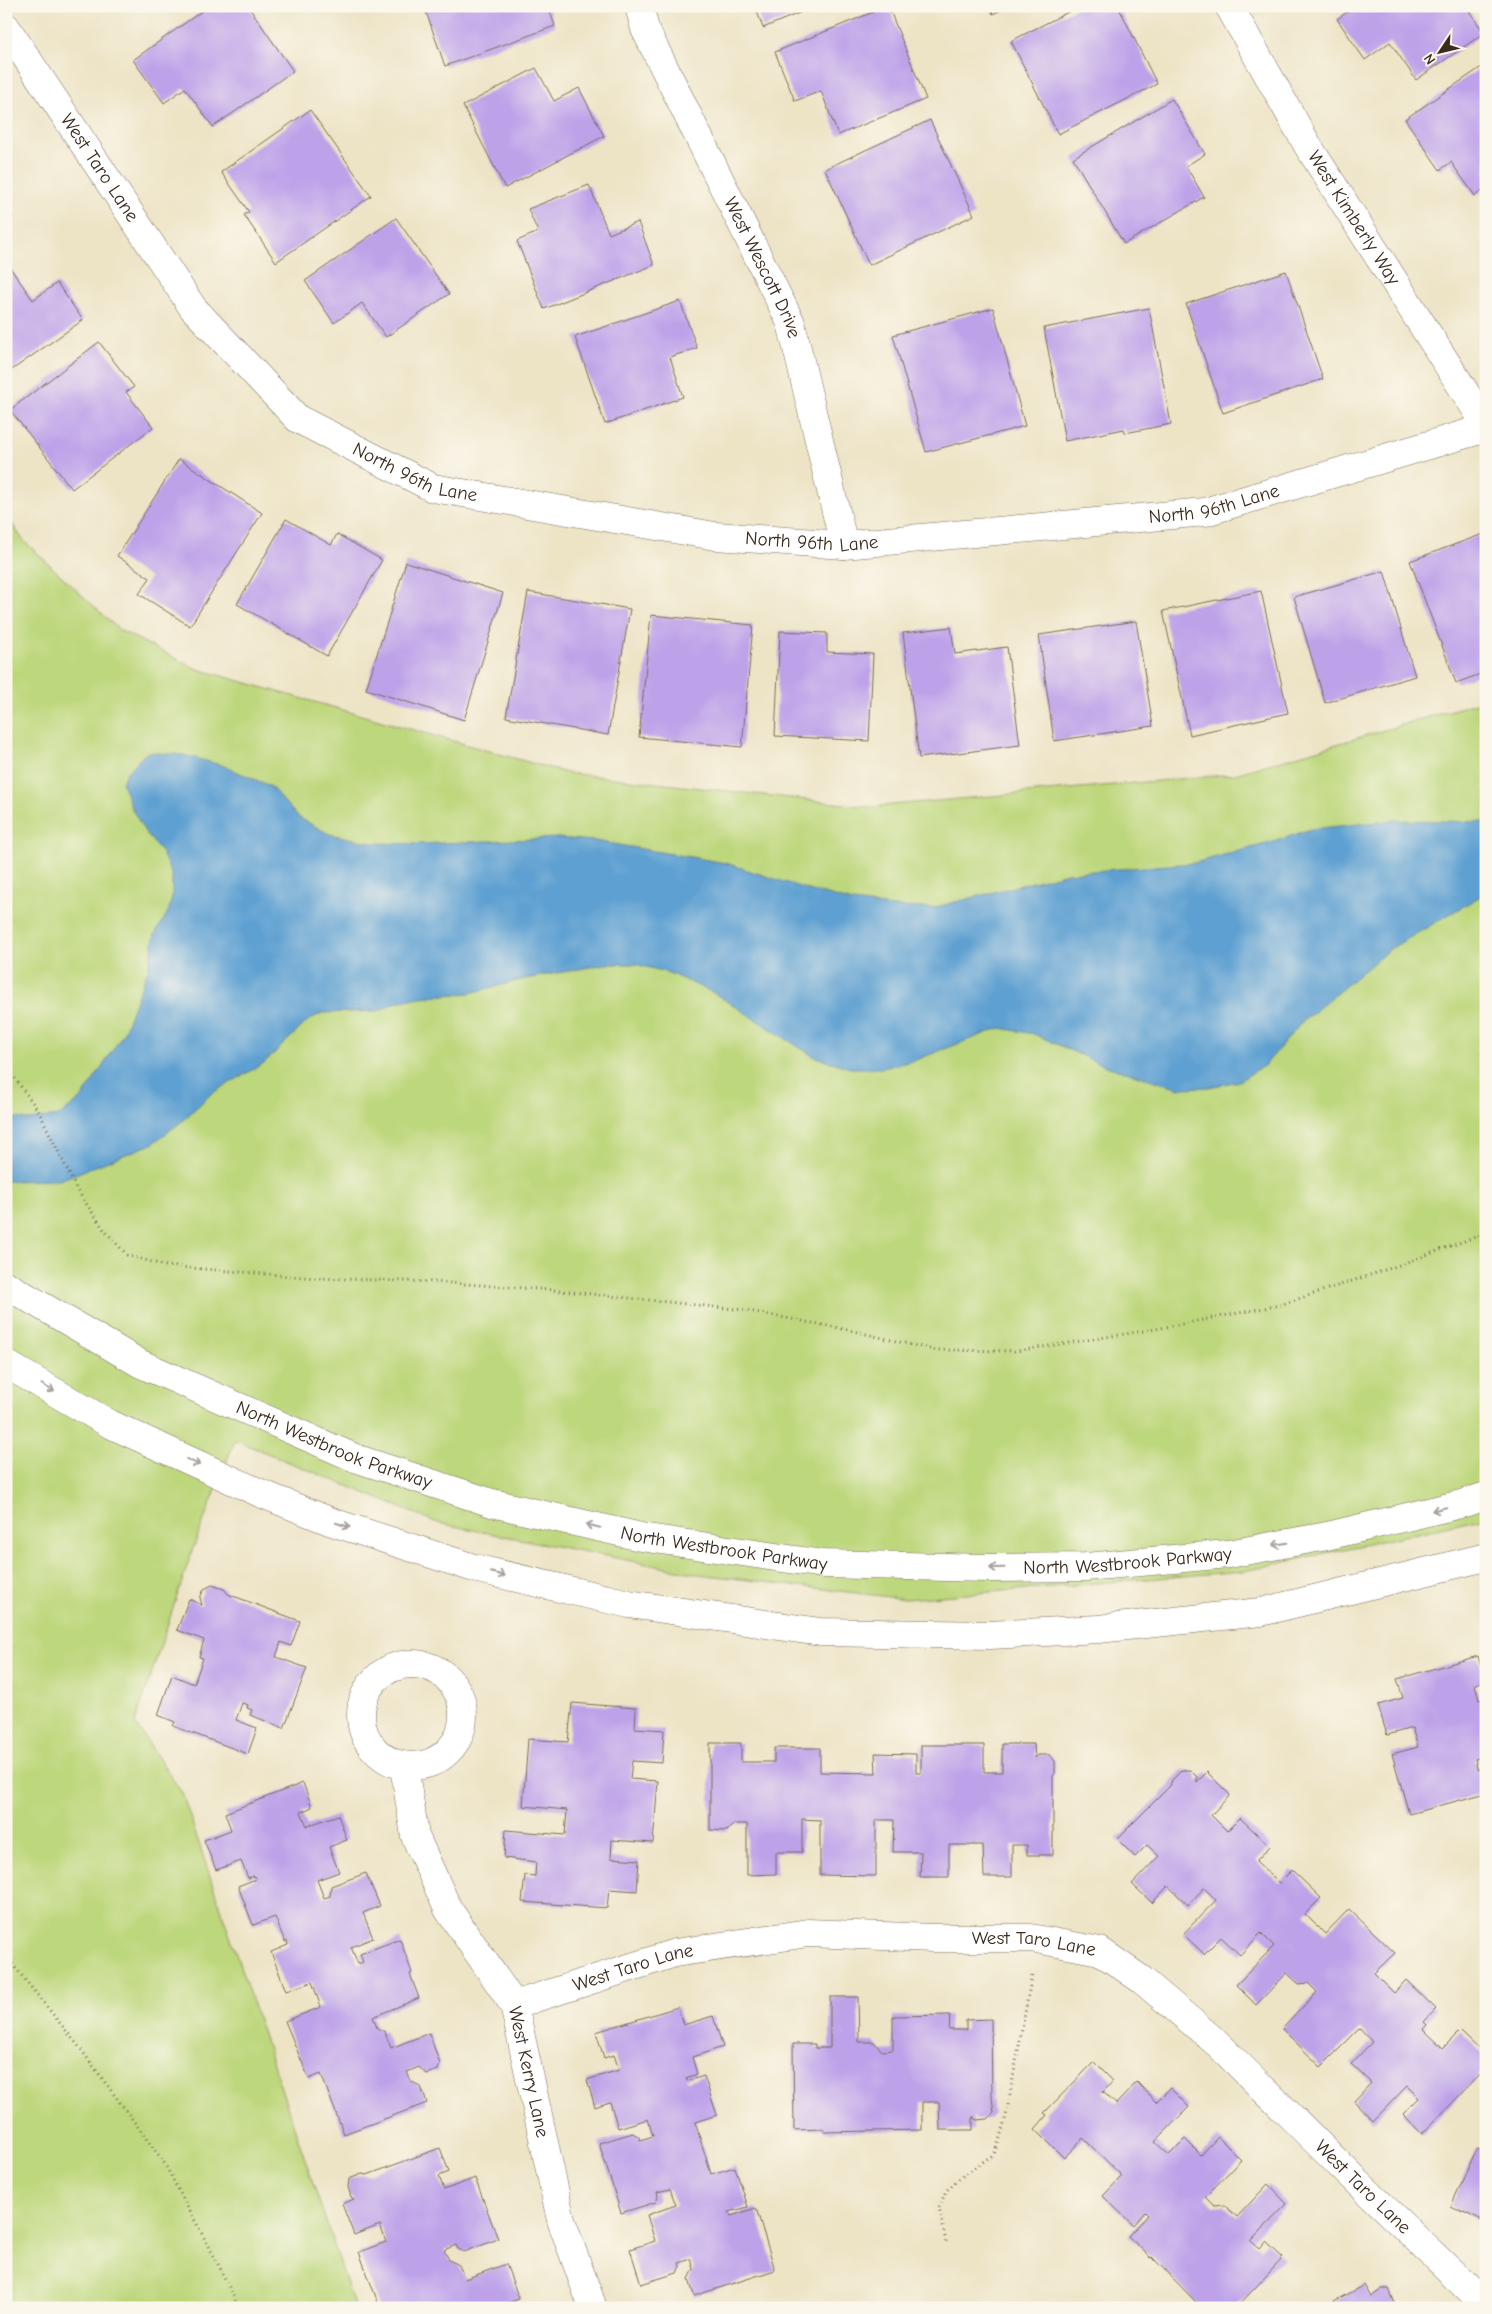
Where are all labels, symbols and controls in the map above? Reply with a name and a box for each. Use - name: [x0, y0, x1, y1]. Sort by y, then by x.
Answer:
- north arrow: [1414, 28, 1464, 78]
- text: N: [1420, 51, 1439, 68]
- street label: West Taro Lane: [56, 110, 143, 226]
- street label: West Kimberly Way: [1303, 147, 1405, 289]
- street label: West Wescott Drive: [719, 193, 805, 340]
- street label: North 96th Lane: [349, 438, 479, 506]
- street label: North 96th Lane: [1148, 479, 1282, 528]
- street label: North 96th Lane: [744, 527, 879, 556]
- one-way arrow: [41, 1384, 55, 1394]
- street label: North Westbrook Parkway: [233, 1396, 435, 1494]
- one-way arrow: [185, 1458, 200, 1467]
- one-way arrow: [1431, 1505, 1447, 1514]
- one-way arrow: [334, 1521, 350, 1531]
- one-way arrow: [585, 1521, 601, 1530]
- street label: North Westbrook Parkway: [618, 1522, 828, 1575]
- one-way arrow: [1273, 1540, 1289, 1550]
- street label: North Westbrook Parkway: [1023, 1543, 1233, 1579]
- one-way arrow: [989, 1563, 1006, 1573]
- one-way arrow: [489, 1570, 505, 1579]
- street label: West Taro Lane: [972, 1927, 1098, 1961]
- street label: West Taro Lane: [570, 1939, 695, 1996]
- street label: West Kerry Lane: [504, 2004, 554, 2140]
- street label: West Taro Lane: [1310, 2136, 1415, 2238]

